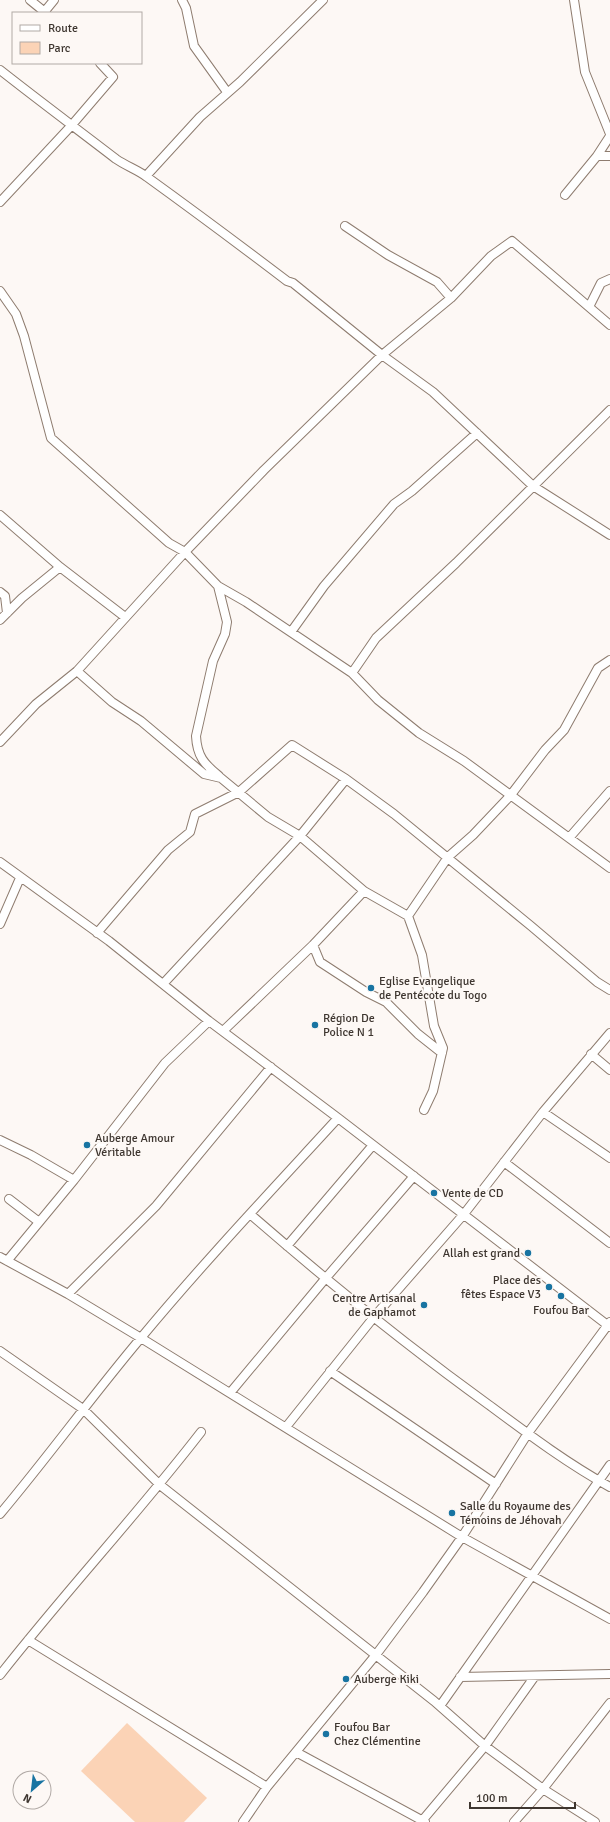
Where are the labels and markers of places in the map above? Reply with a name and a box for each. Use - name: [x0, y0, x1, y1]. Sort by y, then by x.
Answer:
- place label: Eglise Evangelique de Pentécote du Togo: [379, 974, 487, 1003]
- marker: Eglise Evangelique de Pentécote du Togo: [366, 983, 376, 993]
- place label: Région De Police N 1: [323, 1011, 375, 1040]
- marker: Région De Police N 1: [310, 1020, 320, 1030]
- place label: Auberge Amour Véritable: [95, 1131, 175, 1160]
- marker: Auberge Amour Véritable: [82, 1140, 92, 1150]
- place label: Vente de CD: [442, 1186, 504, 1201]
- marker: Vente de CD: [429, 1188, 439, 1198]
- place label: Allah est grand: [443, 1246, 520, 1261]
- marker: Allah est grand: [523, 1248, 533, 1258]
- place label: Place des fêtes Espace V3: [461, 1273, 541, 1302]
- marker: Place des fêtes Espace V3: [544, 1282, 554, 1292]
- place label: Centre Artisanal de Gaphamot: [332, 1291, 416, 1320]
- marker: Foufou Bar: [556, 1291, 566, 1301]
- marker: Centre Artisanal de Gaphamot: [419, 1300, 429, 1310]
- place label: Foufou Bar: [533, 1303, 589, 1318]
- place label: Salle du Royaume des Témoins de Jéhovah: [460, 1499, 571, 1528]
- marker: Salle du Royaume des Témoins de Jéhovah: [447, 1508, 457, 1518]
- place label: Auberge Kiki: [354, 1672, 419, 1687]
- marker: Auberge Kiki: [341, 1674, 351, 1684]
- place label: Foufou Bar Chez Clémentine: [334, 1720, 421, 1749]
- marker: Foufou Bar Chez Clémentine: [321, 1729, 331, 1739]

